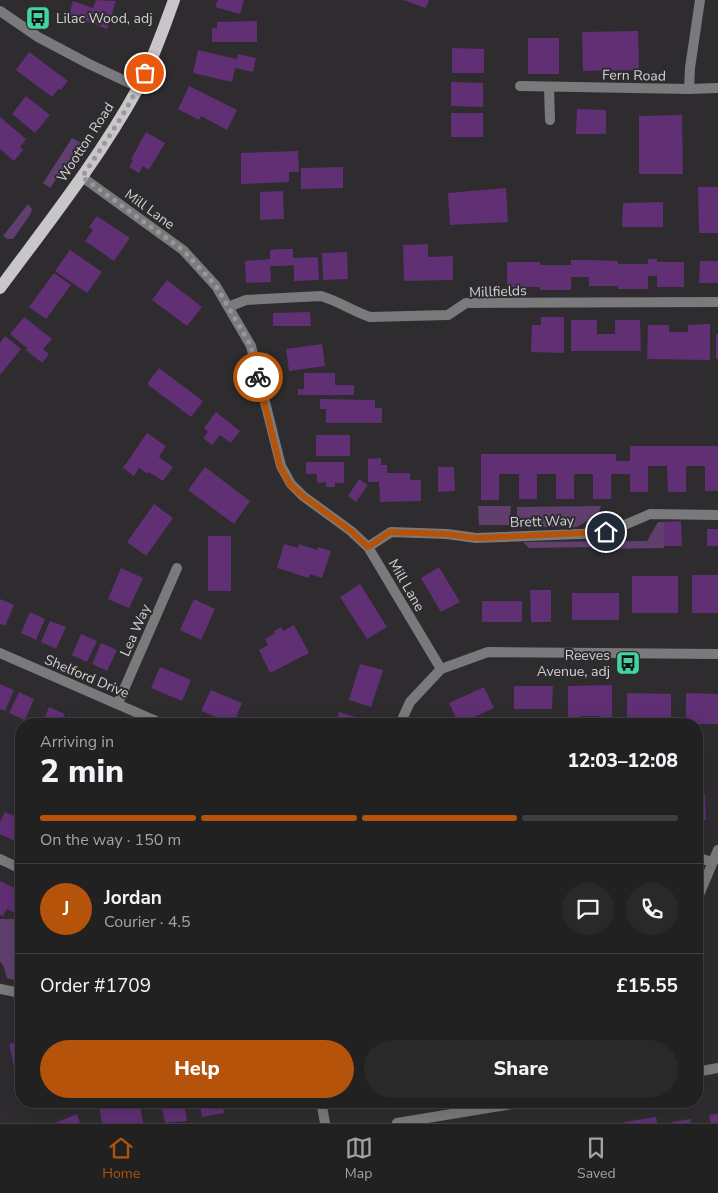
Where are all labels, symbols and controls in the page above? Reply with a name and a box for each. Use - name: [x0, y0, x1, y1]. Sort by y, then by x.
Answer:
- bus stop icon: Lilac Wood, adj: [25, 5, 51, 31]
- place label: Lilac Wood, adj: [56, 9, 153, 28]
- pin: [124, 52, 166, 94]
- icon: bag: [131, 59, 159, 87]
- street label: Fern Road: [602, 65, 666, 86]
- street label: Wootton Road: [53, 99, 118, 186]
- street label: Mill Lane: [121, 185, 179, 234]
- street label: Millfields: [469, 281, 527, 302]
- courier: [233, 352, 283, 402]
- icon: bike: [244, 363, 272, 391]
- street label: Brett Way: [510, 511, 575, 532]
- pin: [585, 511, 627, 553]
- icon: home: [592, 518, 620, 546]
- street label: Mill Lane: [384, 556, 429, 615]
- street label: Lea Way: [116, 600, 156, 659]
- place label: Reeves Avenue, adj: [537, 646, 610, 681]
- street label: Shelford Drive: [42, 650, 132, 703]
- bus stop icon: Reeves Avenue, adj: [615, 650, 641, 676]
- text: Arriving in: [40, 731, 114, 753]
- text: 12:03–12:08: [567, 748, 678, 774]
- text: 2 min: [40, 750, 124, 793]
- text: On the way · 150 m: [40, 829, 181, 851]
- button: chat: [562, 883, 614, 935]
- button: phone: [626, 883, 678, 935]
- text: Jordan: [104, 885, 162, 911]
- text: J: [63, 896, 69, 922]
- text: Courier · 4.5: [104, 911, 190, 933]
- text: Order #1709: [40, 973, 151, 999]
- text: £15.55: [616, 973, 678, 999]
- button: Help: [40, 1040, 354, 1098]
- button: Share: [364, 1040, 678, 1098]
- tab: Home: [102, 1134, 140, 1183]
- tab: Map: [345, 1134, 373, 1183]
- tab: Saved: [577, 1134, 616, 1183]

